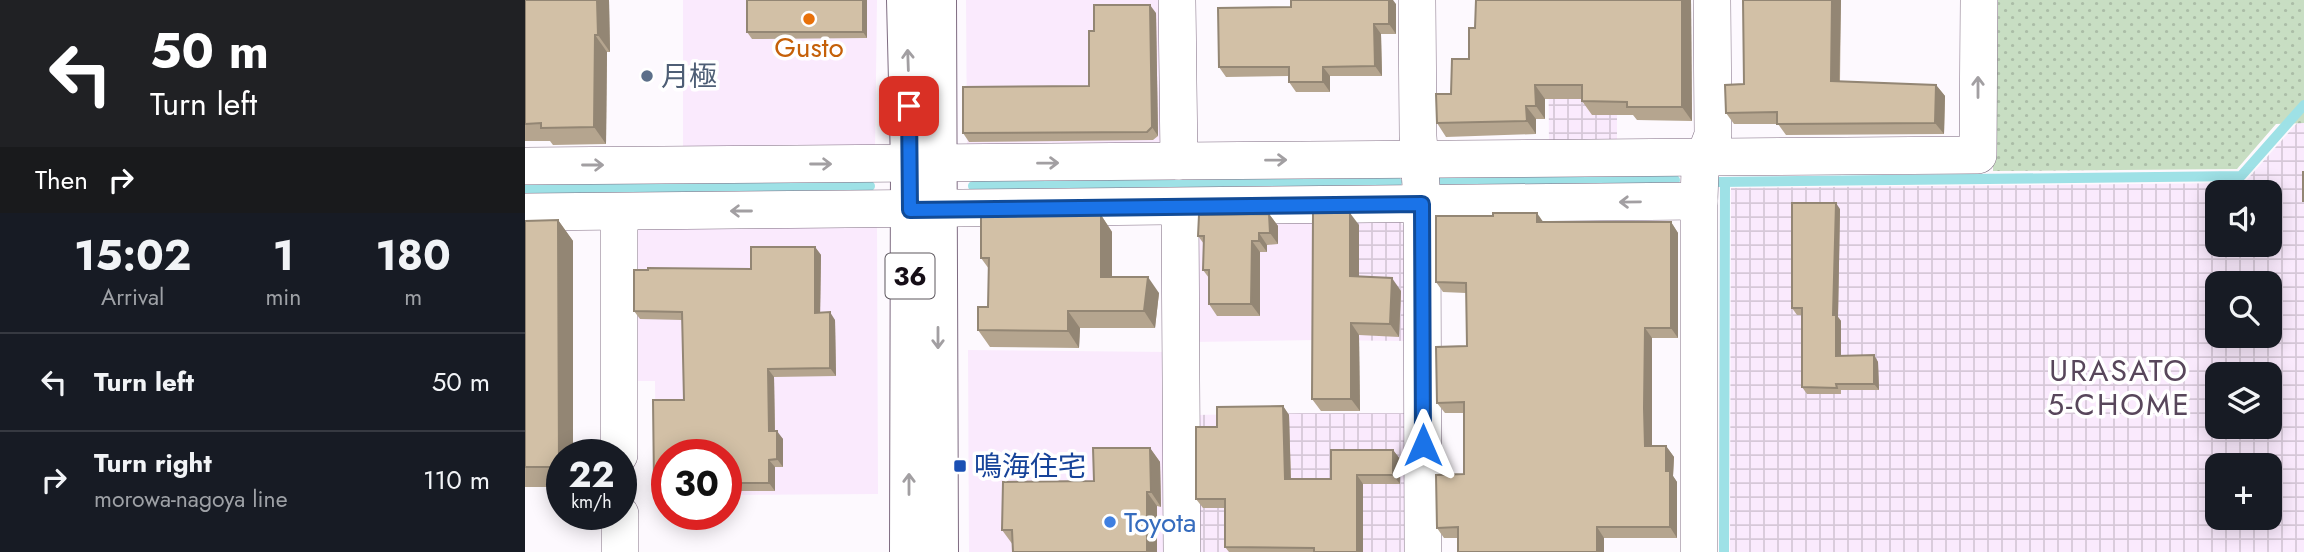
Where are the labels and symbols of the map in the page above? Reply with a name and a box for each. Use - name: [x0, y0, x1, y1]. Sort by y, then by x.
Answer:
- marker: Gusto: [801, 11, 817, 27]
- place label: Gusto: [774, 27, 844, 68]
- one-way arrow: [901, 49, 914, 72]
- place label: 月極: [661, 56, 717, 97]
- marker: 月極: [639, 68, 655, 84]
- one-way arrow: [1971, 75, 1985, 98]
- pin: [879, 76, 939, 136]
- one-way arrow: [1264, 153, 1287, 167]
- one-way arrow: [1036, 156, 1059, 169]
- one-way arrow: [809, 157, 832, 171]
- one-way arrow: [581, 158, 604, 172]
- one-way arrow: [1619, 195, 1642, 209]
- one-way arrow: [730, 204, 753, 218]
- road number: 36: [885, 254, 935, 298]
- one-way arrow: [931, 326, 945, 349]
- district label: URASATO 5-CHOME: [2047, 349, 2191, 426]
- position arrow: [1386, 408, 1460, 482]
- speed limit sign: 30: [651, 439, 742, 530]
- place label: 鳴海住宅: [974, 446, 1086, 487]
- marker: 鳴海住宅: [952, 458, 968, 474]
- one-way arrow: [902, 473, 916, 496]
- place label: Toyota: [1124, 502, 1196, 543]
- marker: Toyota: [1102, 514, 1118, 530]

